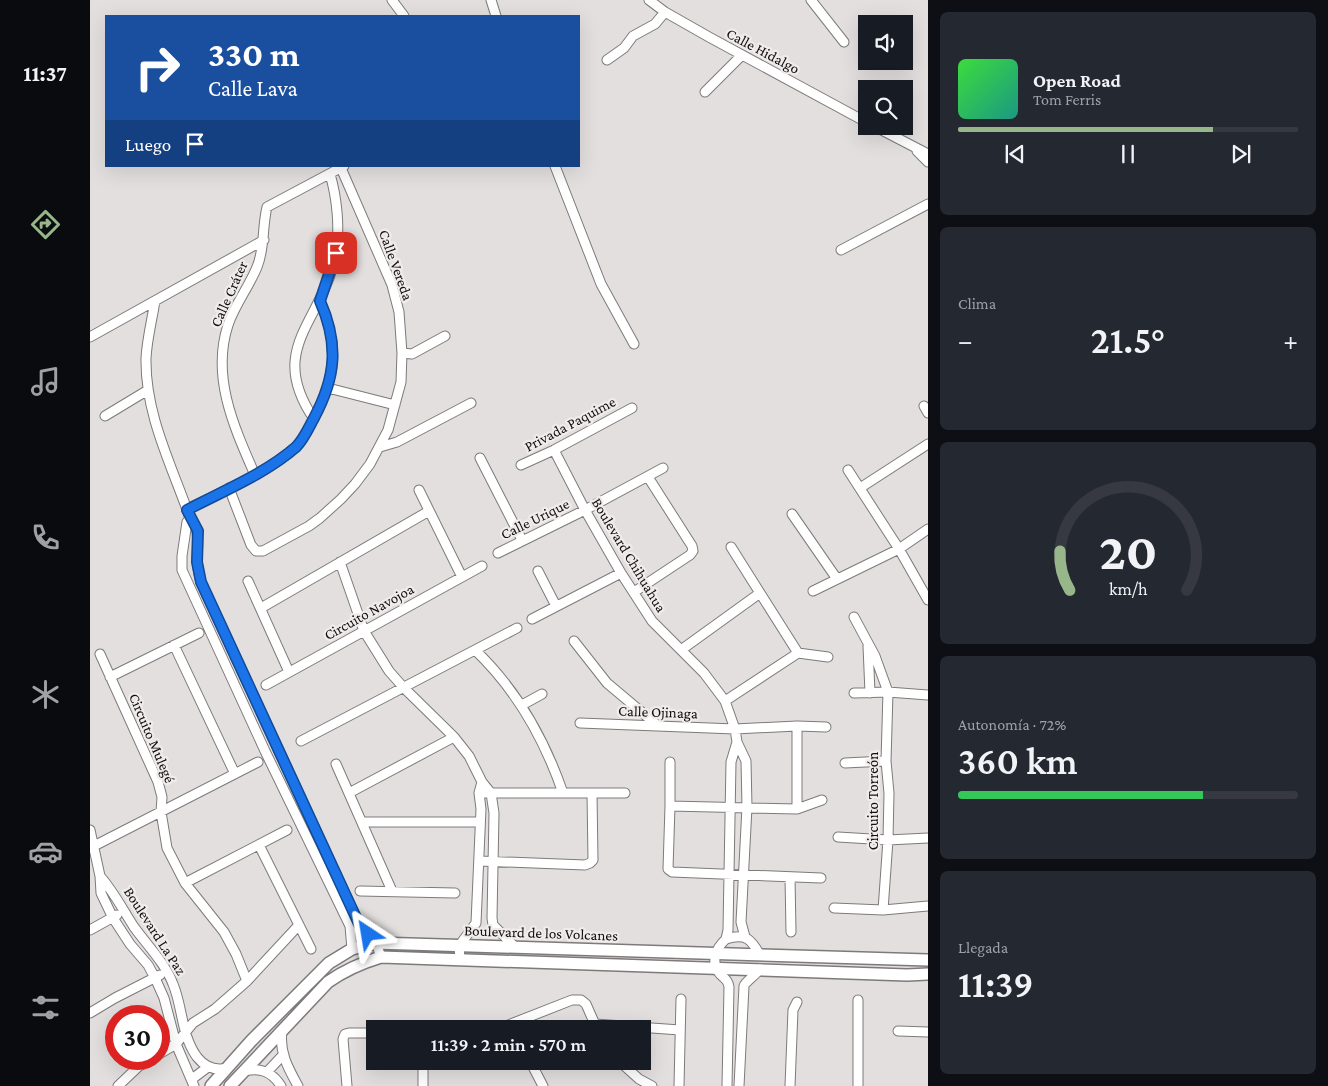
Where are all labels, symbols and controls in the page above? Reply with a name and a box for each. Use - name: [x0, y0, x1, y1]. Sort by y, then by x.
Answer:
- map controls: [858, 15, 913, 135]
- button: sound: [858, 15, 913, 70]
- street label: Calle Hidalgo: [723, 25, 802, 78]
- icon: right: [125, 35, 190, 100]
- text: 330 m: [208, 35, 300, 74]
- text: 11:37: [23, 61, 67, 86]
- text: Open Road: [1033, 70, 1121, 91]
- text: Calle Lava: [208, 76, 298, 101]
- button: search: [858, 80, 913, 135]
- text: Tom Ferris: [1033, 91, 1101, 108]
- icon: arrive: [181, 130, 209, 158]
- text: Luego: [125, 134, 171, 155]
- icon: previous: [1001, 140, 1029, 168]
- icon: pause: [1114, 140, 1142, 168]
- icon: next: [1227, 140, 1255, 168]
- icon: directions: [28, 207, 63, 242]
- street label: Calle Vereda: [376, 228, 416, 303]
- pin: [315, 232, 357, 274]
- icon: arrive: [322, 239, 350, 267]
- street label: Calle Cráter: [207, 258, 251, 330]
- text: Clima: [958, 295, 996, 312]
- text: 21.5°: [1091, 319, 1165, 361]
- text: −: [958, 325, 973, 356]
- text: +: [1283, 325, 1298, 356]
- icon: music: [28, 364, 63, 399]
- street label: Privada Paquime: [522, 393, 619, 456]
- street label: Calle Urique: [498, 495, 573, 543]
- street label: Boulevard Chihuahua: [589, 495, 669, 615]
- icon: phone: [28, 520, 63, 555]
- text: 20: [1099, 522, 1157, 580]
- text: km/h: [1109, 579, 1148, 599]
- street label: Circuito Navojoa: [321, 581, 417, 644]
- icon: climate: [28, 677, 63, 712]
- street label: Circuito Mulegé: [125, 691, 178, 786]
- street label: Calle Ojinaga: [618, 703, 698, 722]
- text: Autonomía · 72%: [958, 716, 1066, 733]
- text: 360 km: [958, 740, 1078, 782]
- street label: Circuito Torreón: [865, 752, 881, 850]
- icon: car: [28, 834, 63, 869]
- street label: Boulevard La Paz: [121, 884, 189, 978]
- position arrow: [341, 907, 393, 959]
- street label: Boulevard de los Volcanes: [464, 922, 618, 944]
- text: Llegada: [958, 939, 1008, 956]
- text: 11:39: [958, 963, 1034, 1005]
- icon: filters: [28, 990, 63, 1025]
- speed limit sign: 30: [105, 1005, 170, 1070]
- text: 11:39 · 2 min · 570 m: [431, 1034, 586, 1055]

